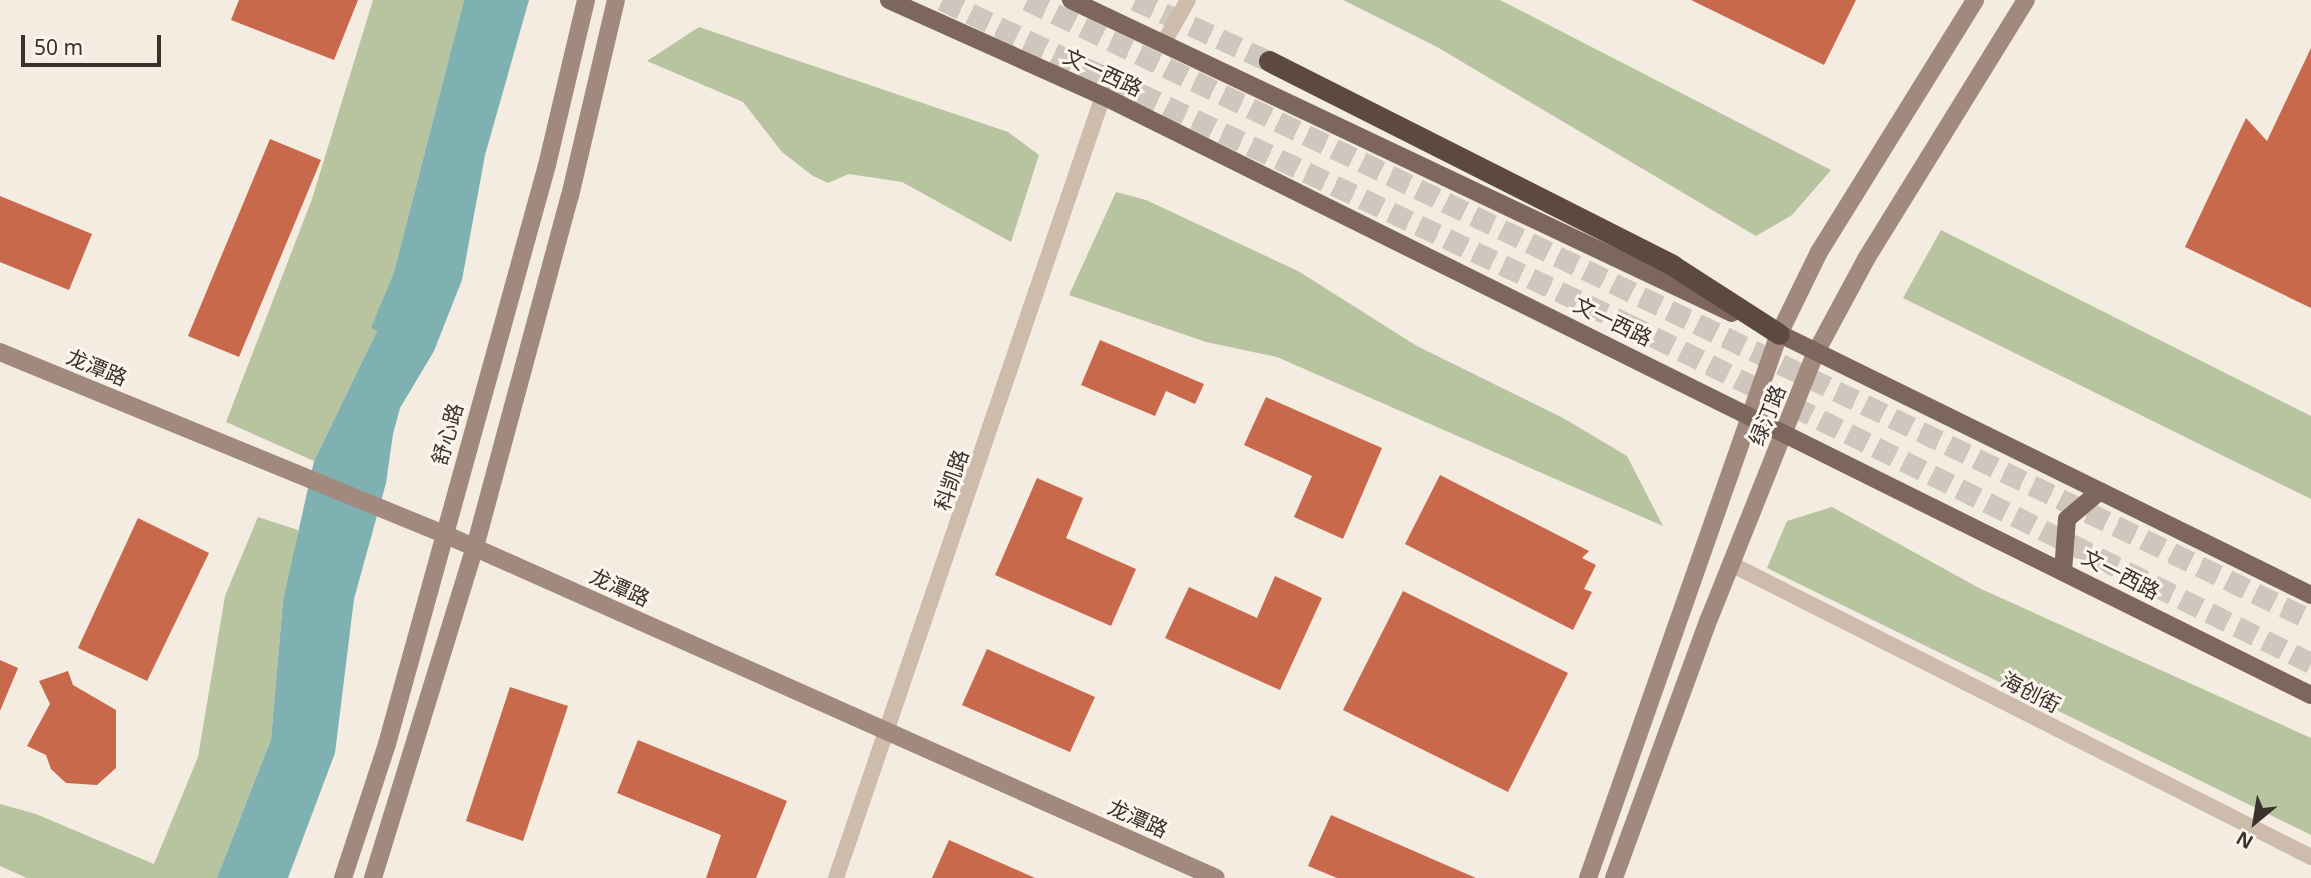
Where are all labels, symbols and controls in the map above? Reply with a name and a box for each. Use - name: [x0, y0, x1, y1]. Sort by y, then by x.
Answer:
- scale bar: [24, 21, 164, 65]
- text: 50 m: [34, 33, 83, 61]
- street label: 文一西路: [1060, 43, 1146, 101]
- street label: 文一西路: [1570, 291, 1656, 351]
- street label: 龙潭路: [63, 344, 131, 390]
- street label: 绿汀路: [1744, 381, 1790, 449]
- street label: 舒心路: [426, 400, 468, 468]
- street label: 科凯路: [929, 446, 973, 514]
- street label: 文一西路: [2078, 544, 2164, 604]
- street label: 龙潭路: [586, 563, 654, 611]
- street label: 海创街: [1997, 666, 2065, 718]
- north arrow: [2220, 787, 2290, 857]
- street label: 龙潭路: [1104, 794, 1172, 842]
- text: N: [2231, 825, 2258, 855]

